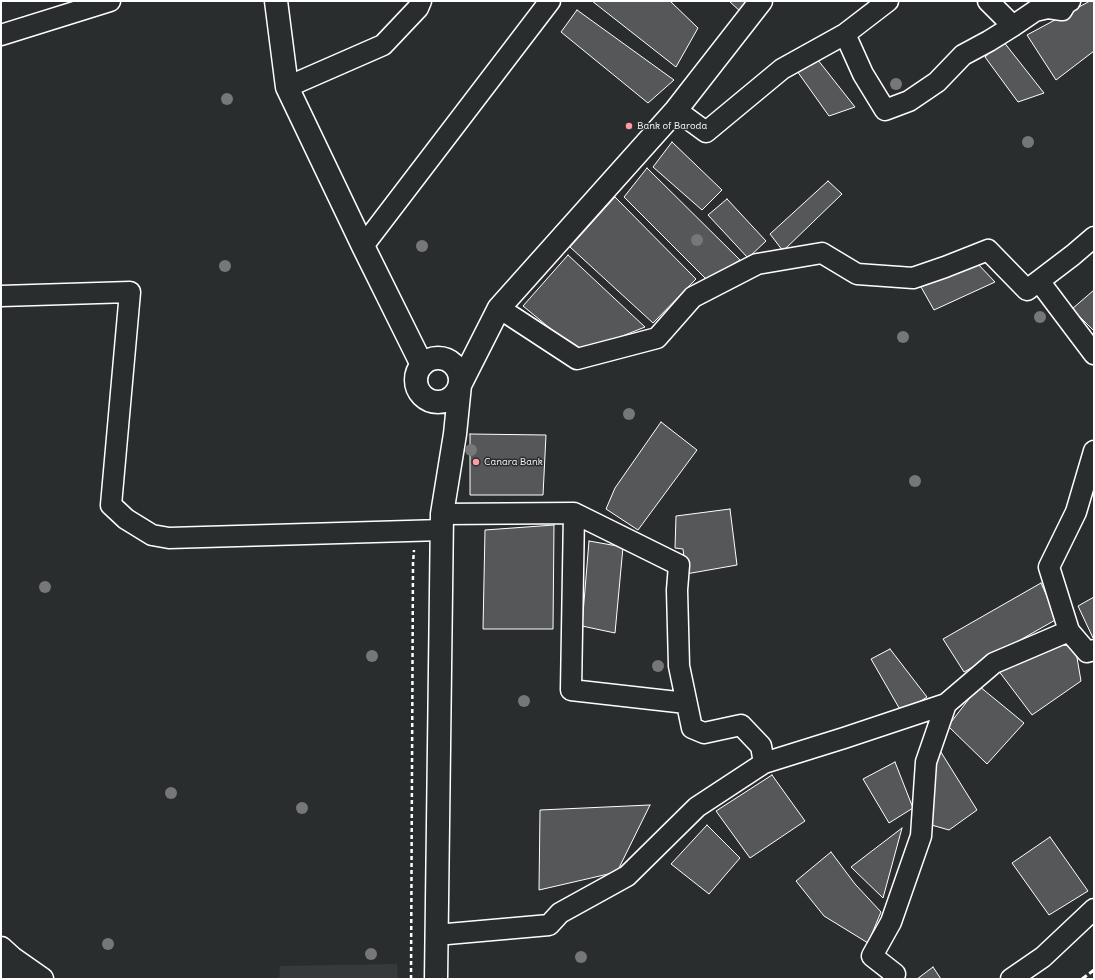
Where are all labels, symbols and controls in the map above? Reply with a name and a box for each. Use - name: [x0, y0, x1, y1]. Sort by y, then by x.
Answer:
- place label: Bank of Baroda: [637, 120, 707, 132]
- marker: Bank of Baroda: [624, 121, 634, 131]
- place label: Canara Bank: [484, 456, 543, 468]
- marker: Canara Bank: [471, 457, 481, 467]

